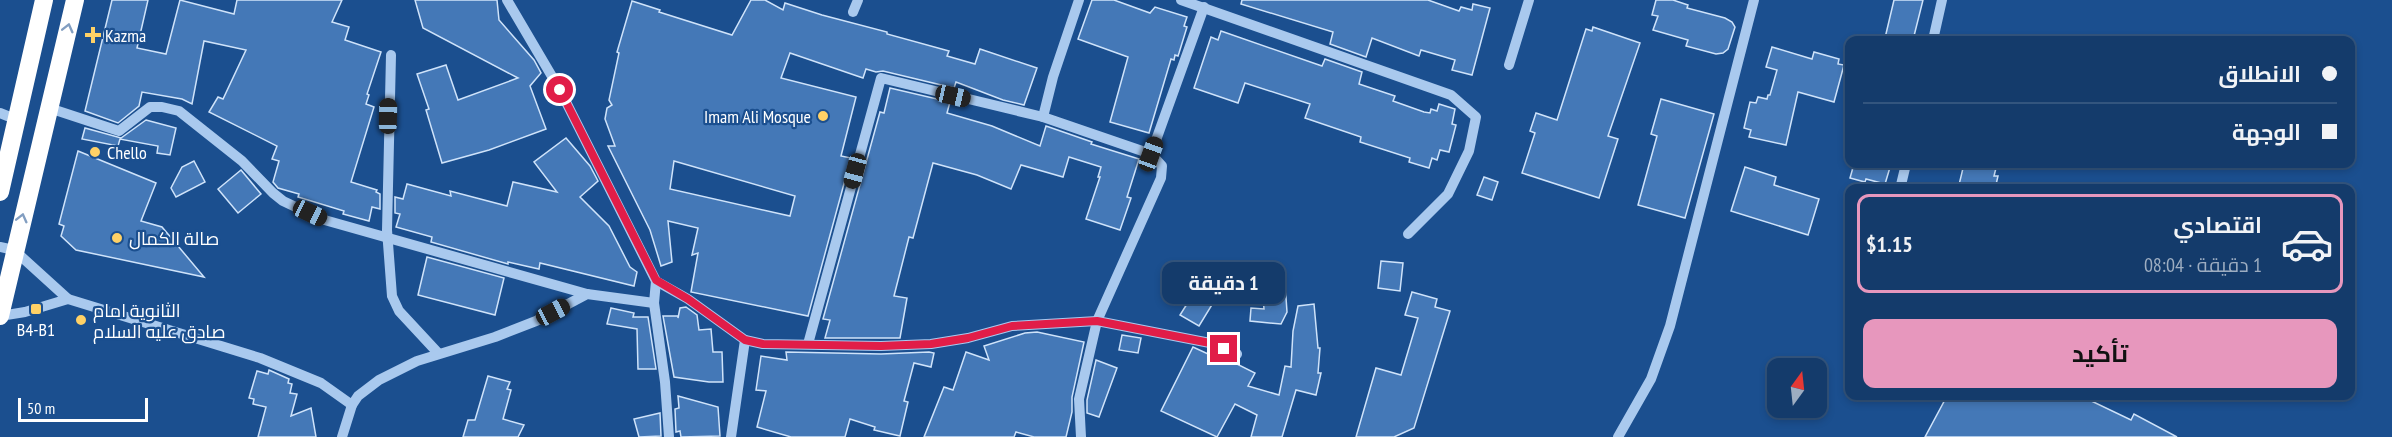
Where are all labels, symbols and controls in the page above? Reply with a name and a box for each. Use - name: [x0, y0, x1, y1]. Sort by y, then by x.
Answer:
- one-way arrow: [60, 24, 73, 34]
- place label: Kazma: [105, 24, 146, 47]
- marker: Kazma: [86, 28, 100, 42]
- text: الانطلاق: [2218, 60, 2301, 88]
- route start: [546, 76, 573, 103]
- car: [933, 83, 973, 109]
- car: [379, 98, 397, 134]
- place label: Imam Ali Mosque: [704, 105, 811, 128]
- marker: Imam Ali Mosque: [816, 109, 830, 123]
- text: الوجهة: [2232, 118, 2301, 146]
- car: [1136, 134, 1166, 174]
- place label: Chello: [107, 141, 147, 164]
- marker: Chello: [88, 145, 102, 159]
- car: [842, 151, 868, 191]
- car: [290, 197, 330, 229]
- text: اقتصادي: [2173, 211, 2262, 239]
- one-way arrow: [14, 213, 27, 223]
- icon: car: [2280, 217, 2334, 271]
- place label: صالة الكمال: [129, 227, 219, 250]
- text: $1.15: [1866, 230, 1913, 258]
- marker: صالة الكمال: [110, 231, 124, 245]
- text: 1 دقيقة · 08:04: [2144, 252, 2262, 278]
- callout: 1 دقيقة: [1162, 262, 1286, 304]
- text: 1 دقيقة: [1188, 270, 1259, 296]
- car: [533, 296, 573, 328]
- place label: الثانویة امام صادق عليه السلام: [93, 299, 225, 344]
- marker: B4-B1: [29, 302, 43, 316]
- marker: الثانویة امام صادق عليه السلام: [74, 313, 88, 327]
- place label: B4-B1: [17, 318, 55, 341]
- button: تأكيد: [1863, 319, 2337, 388]
- route end: [1210, 335, 1237, 362]
- north arrow: [1767, 358, 1827, 418]
- map controls: [1767, 358, 1827, 418]
- scale bar: [18, 395, 148, 422]
- text: 50 m: [27, 398, 55, 418]

